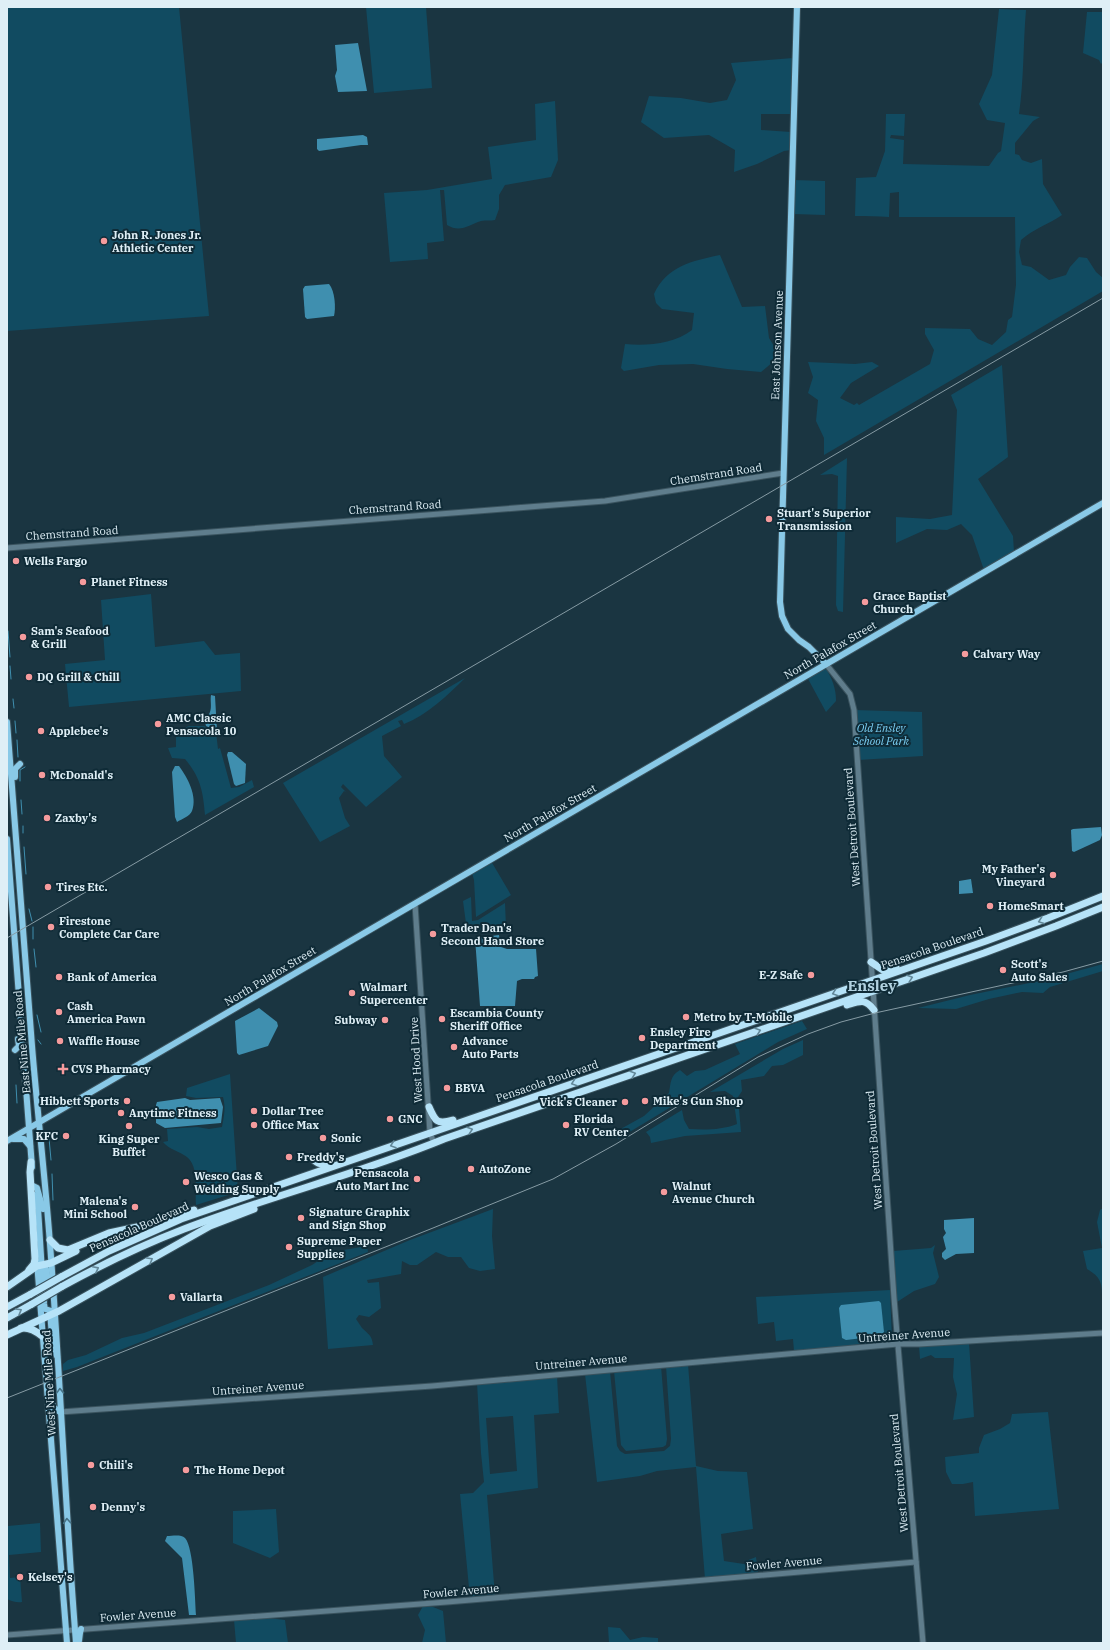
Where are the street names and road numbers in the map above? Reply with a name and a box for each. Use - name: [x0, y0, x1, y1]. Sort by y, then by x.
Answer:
- street label: East Johnson Avenue: [768, 290, 786, 400]
- street label: Chemstrand Road: [669, 460, 763, 488]
- street label: Chemstrand Road: [348, 497, 442, 517]
- street label: Chemstrand Road: [25, 523, 119, 543]
- street label: North Palafox Street: [781, 618, 879, 682]
- street label: West Detroit Boulevard: [841, 767, 863, 887]
- street label: North Palafox Street: [501, 781, 599, 845]
- street label: Pensacola Boulevard: [879, 924, 985, 972]
- street label: North Palafox Street: [222, 943, 318, 1009]
- street label: East Nine Mile Road: [10, 990, 33, 1094]
- street label: West Hood Drive: [407, 1017, 425, 1103]
- street label: Pensacola Boulevard: [494, 1057, 600, 1105]
- street label: West Detroit Boulevard: [863, 1090, 885, 1210]
- street label: Pensacola Boulevard: [87, 1199, 191, 1255]
- street label: Untreiner Avenue: [857, 1325, 951, 1345]
- street label: West Nine Mile Road: [39, 1329, 59, 1436]
- street label: Untreiner Avenue: [534, 1351, 628, 1373]
- street label: Untreiner Avenue: [211, 1378, 305, 1398]
- street label: West Detroit Boulevard: [887, 1413, 911, 1533]
- street label: Fowler Avenue: [745, 1553, 823, 1573]
- street label: Fowler Avenue: [422, 1581, 500, 1601]
- street label: Fowler Avenue: [99, 1605, 177, 1625]

